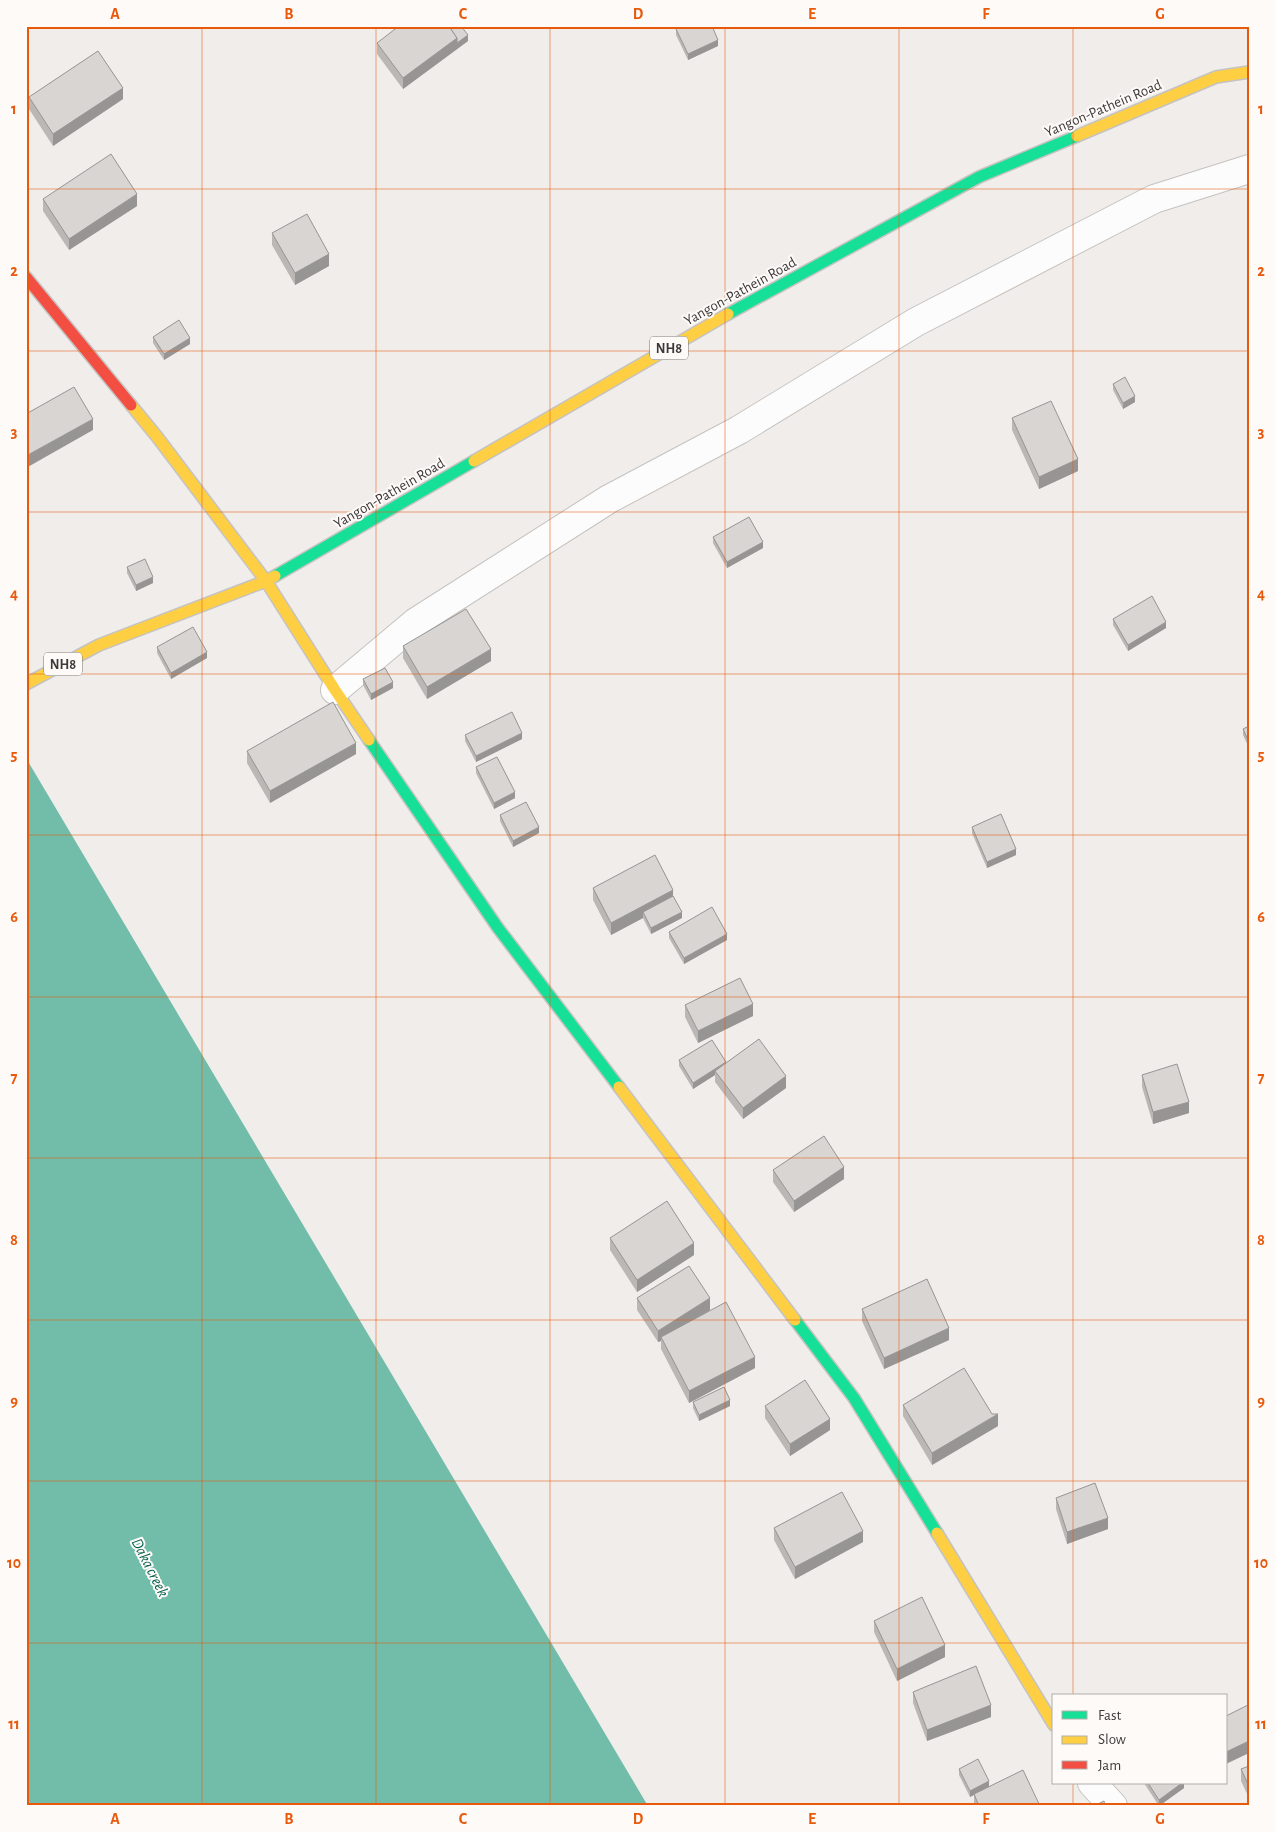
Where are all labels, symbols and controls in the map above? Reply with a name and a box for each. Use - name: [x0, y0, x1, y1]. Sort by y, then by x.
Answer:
- text: A: [110, 6, 120, 22]
- text: B: [284, 6, 294, 22]
- text: C: [459, 6, 468, 22]
- text: D: [633, 6, 644, 22]
- text: E: [808, 6, 816, 22]
- text: F: [982, 6, 990, 22]
- text: G: [1155, 6, 1165, 22]
- street label: Yangon-Pathein Road: [1043, 77, 1164, 140]
- text: 1: [11, 101, 17, 117]
- text: 1: [1258, 101, 1264, 117]
- street label: Yangon-Pathein Road: [682, 254, 799, 328]
- text: 2: [10, 263, 18, 279]
- text: 2: [1257, 263, 1265, 279]
- road number: NH8: [650, 336, 688, 359]
- text: 3: [11, 424, 18, 440]
- text: 3: [1258, 424, 1265, 440]
- street label: Yangon-Pathein Road: [331, 455, 448, 531]
- text: 4: [10, 586, 18, 602]
- text: 4: [1257, 586, 1265, 602]
- road number: NH8: [44, 652, 82, 676]
- text: 5: [11, 747, 18, 763]
- text: 5: [1258, 747, 1265, 763]
- text: 6: [10, 909, 18, 925]
- text: 6: [1257, 909, 1265, 925]
- text: 7: [11, 1070, 18, 1086]
- text: 7: [1258, 1070, 1265, 1086]
- text: 8: [10, 1232, 18, 1248]
- text: 8: [1257, 1232, 1265, 1248]
- text: 9: [10, 1393, 18, 1409]
- text: 9: [1257, 1393, 1265, 1409]
- water label: Daka creek: [129, 1535, 172, 1599]
- text: 10: [7, 1555, 21, 1571]
- text: 10: [1254, 1555, 1268, 1571]
- legend: [1052, 1694, 1228, 1784]
- text: Fast: [1098, 1708, 1122, 1723]
- text: 11: [8, 1716, 20, 1732]
- text: 11: [1255, 1716, 1267, 1732]
- text: Slow: [1098, 1732, 1126, 1747]
- text: Jam: [1098, 1758, 1121, 1773]
- text: A: [110, 1811, 120, 1827]
- text: B: [284, 1811, 294, 1827]
- text: C: [459, 1811, 468, 1827]
- text: D: [633, 1811, 644, 1827]
- text: E: [808, 1811, 816, 1827]
- text: F: [982, 1811, 990, 1827]
- text: G: [1155, 1811, 1165, 1827]

